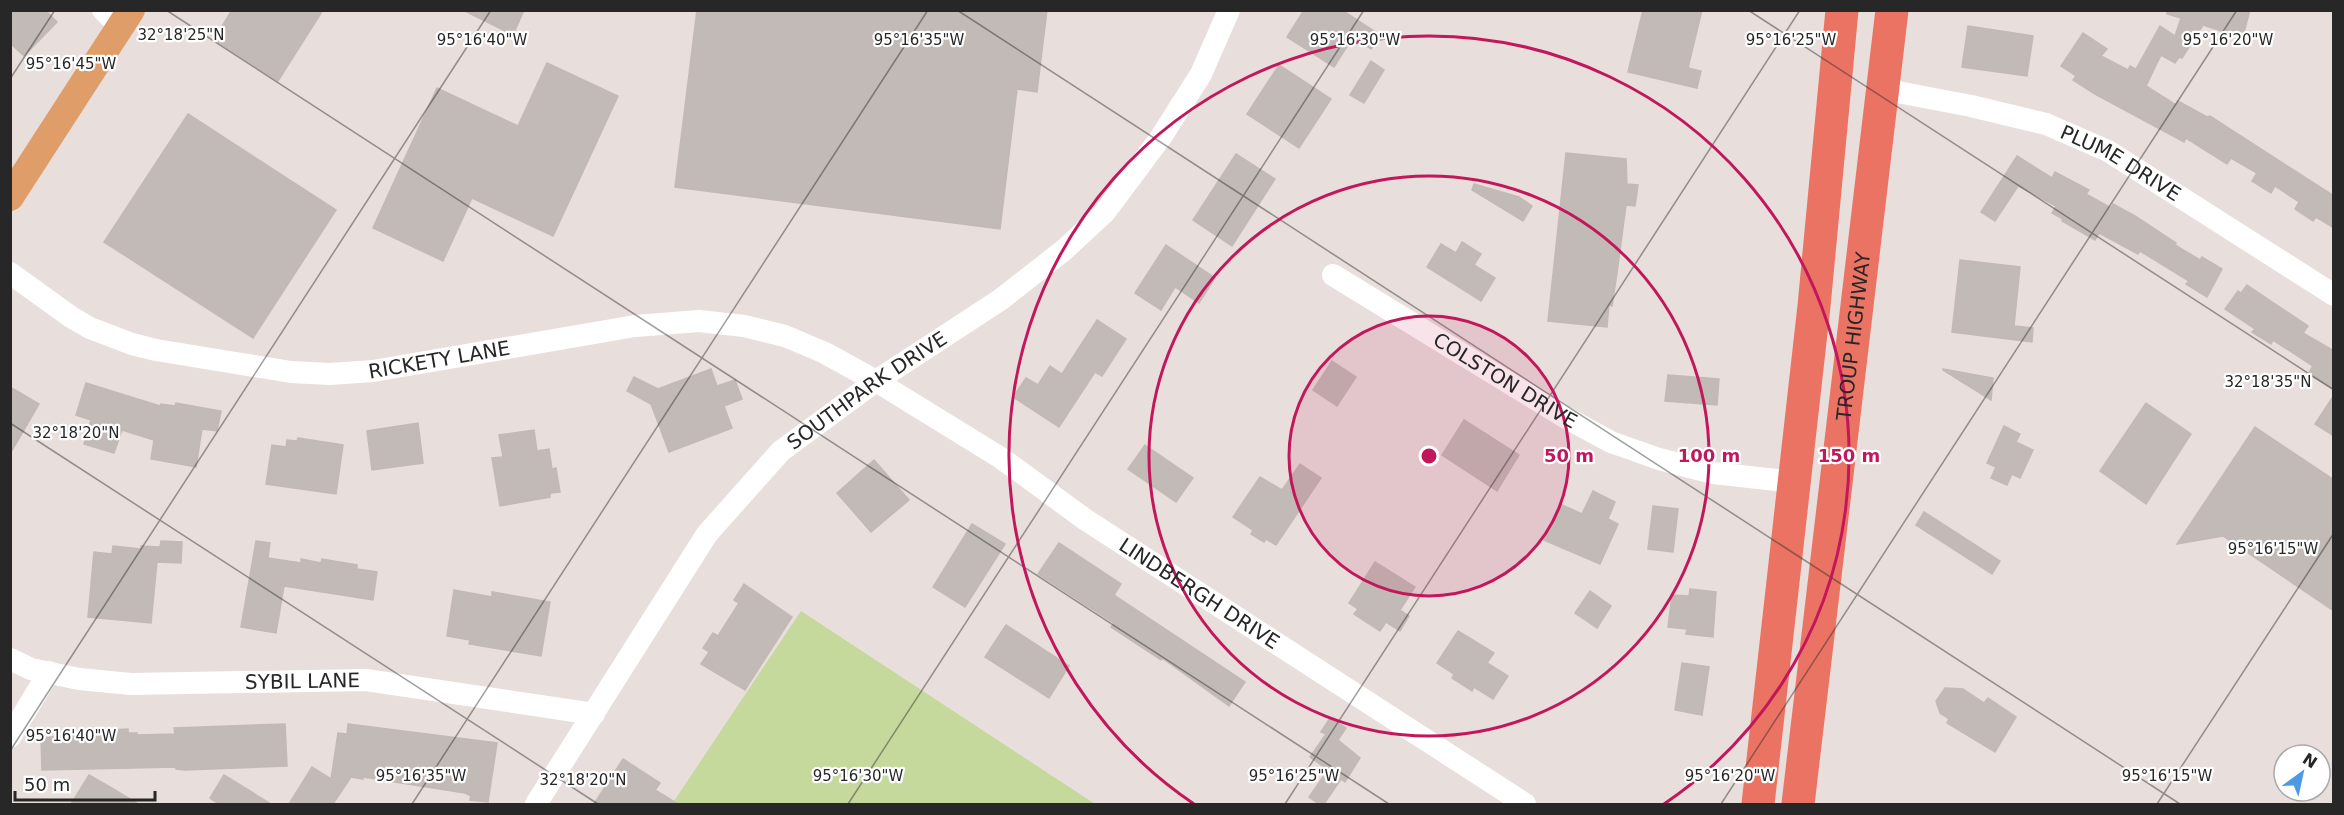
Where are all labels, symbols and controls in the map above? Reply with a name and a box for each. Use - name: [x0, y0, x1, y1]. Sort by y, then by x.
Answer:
- text: 32°18'25"N: [137, 26, 225, 44]
- text: 95°16'40"W: [437, 31, 527, 49]
- text: 95°16'35"W: [874, 31, 964, 49]
- text: 95°16'30"W: [1310, 31, 1400, 49]
- text: 95°16'25"W: [1746, 31, 1836, 49]
- text: 95°16'20"W: [2183, 31, 2273, 49]
- text: 95°16'45"W: [26, 55, 116, 73]
- street label: PLUME DRIVE: [2057, 120, 2185, 206]
- street label: TROUP HIGHWAY: [1831, 250, 1875, 423]
- street label: SOUTHPARK DRIVE: [782, 326, 951, 455]
- street label: COLSTON DRIVE: [1429, 327, 1581, 433]
- street label: RICKETY LANE: [367, 336, 512, 384]
- text: 32°18'35"N: [2224, 373, 2312, 391]
- text: 32°18'20"N: [32, 424, 120, 442]
- text: 50 m: [1544, 445, 1594, 466]
- text: 100 m: [1678, 445, 1740, 466]
- text: 150 m: [1818, 445, 1880, 466]
- centre of rings: [1419, 446, 1439, 466]
- street label: LINDBERGH DRIVE: [1115, 533, 1284, 654]
- text: 95°16'15"W: [2228, 540, 2318, 558]
- street label: SYBIL LANE: [245, 668, 360, 694]
- text: 95°16'40"W: [26, 727, 116, 745]
- north arrow: [2272, 743, 2332, 803]
- text: N: [2299, 749, 2321, 772]
- scale bar: [15, 764, 154, 802]
- text: 95°16'35"W: [376, 767, 466, 785]
- text: 95°16'30"W: [813, 767, 903, 785]
- text: 95°16'25"W: [1249, 767, 1339, 785]
- text: 95°16'20"W: [1685, 767, 1775, 785]
- text: 95°16'15"W: [2122, 767, 2212, 785]
- text: 32°18'20"N: [539, 771, 627, 789]
- text: 50 m: [24, 774, 70, 795]

